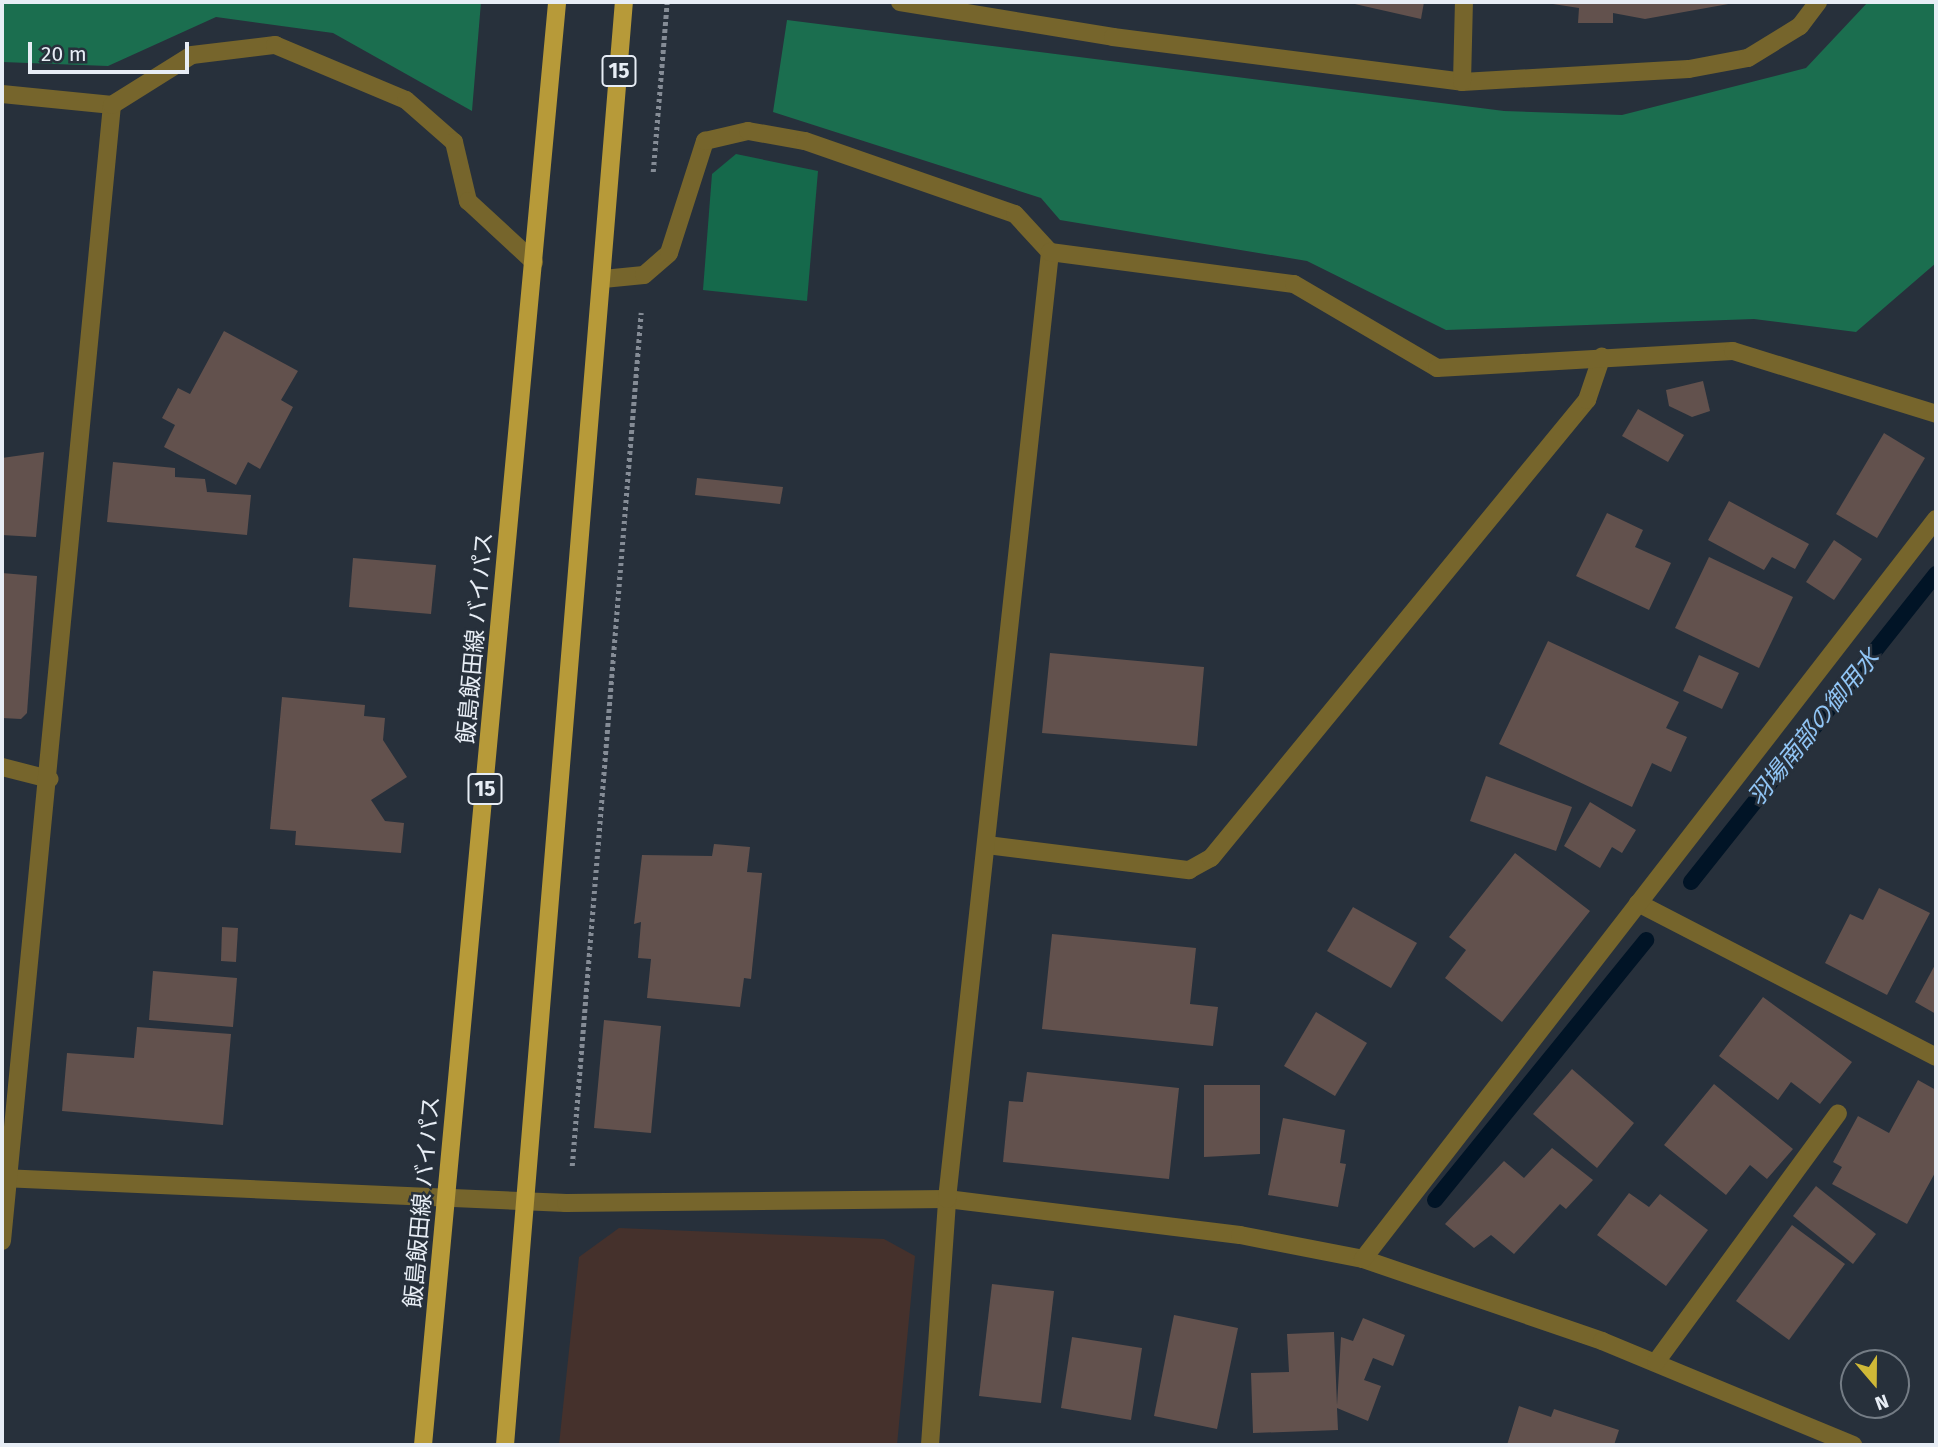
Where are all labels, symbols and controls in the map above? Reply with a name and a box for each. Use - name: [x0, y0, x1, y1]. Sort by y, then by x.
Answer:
- scale bar: [32, 28, 192, 72]
- text: 20 m: [41, 41, 87, 67]
- road number: 15: [602, 54, 636, 88]
- street label: 飯島飯田線 バイパス: [452, 531, 498, 745]
- water label: 羽場南部の御用水: [1742, 644, 1886, 812]
- road number: 15: [468, 772, 503, 806]
- street label: 飯島飯田線 バイパス: [399, 1095, 445, 1309]
- north arrow: [1840, 1349, 1910, 1419]
- text: N: [1872, 1389, 1892, 1415]

